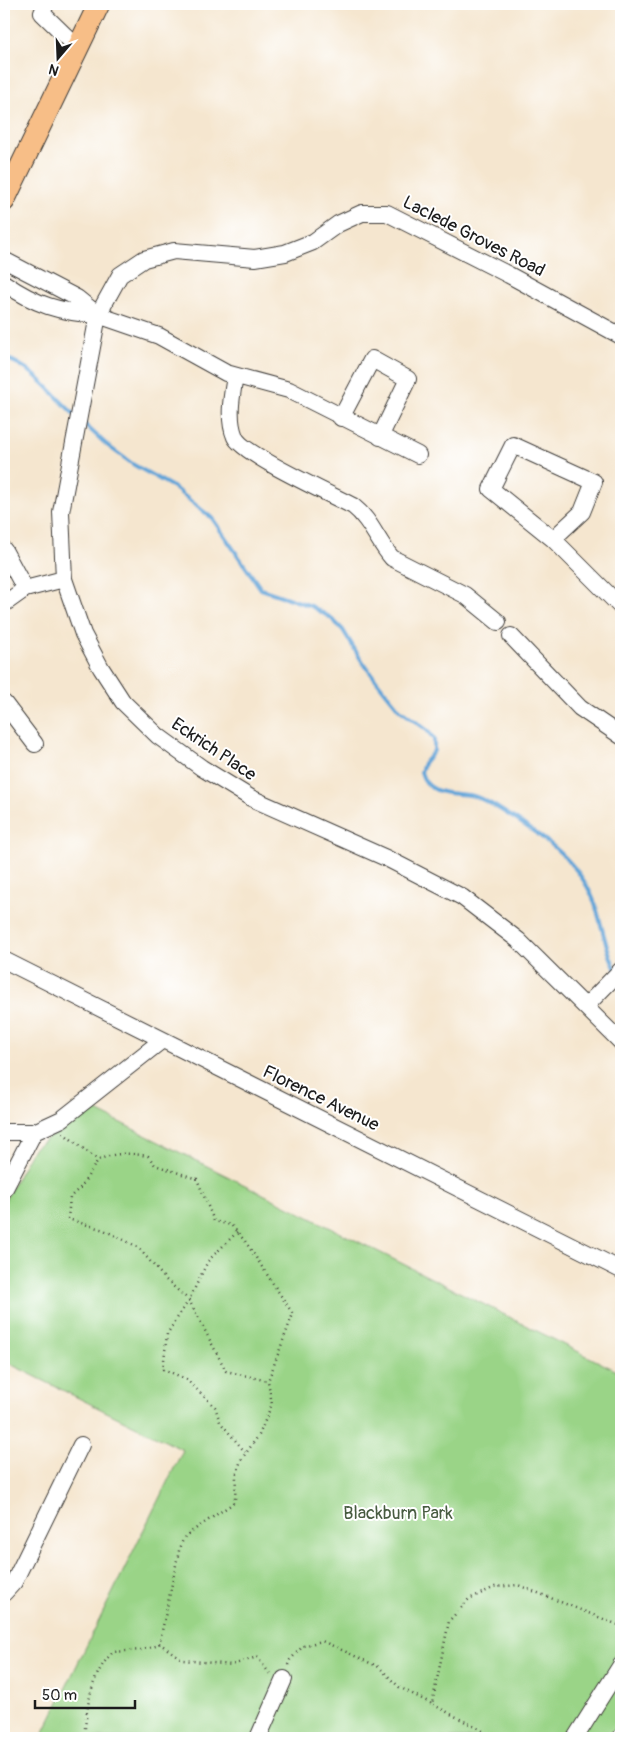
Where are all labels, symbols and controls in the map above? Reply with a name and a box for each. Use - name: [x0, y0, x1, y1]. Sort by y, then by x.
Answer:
- north arrow: [32, 32, 82, 82]
- text: N: [47, 60, 61, 79]
- street label: Laclede Groves Road: [399, 191, 549, 282]
- street label: Eckrich Place: [167, 713, 261, 786]
- street label: Florence Avenue: [259, 1060, 383, 1137]
- park label: Blackburn Park: [343, 1502, 453, 1525]
- scale bar: [35, 1677, 135, 1709]
- text: 50 m: [42, 1686, 77, 1705]

